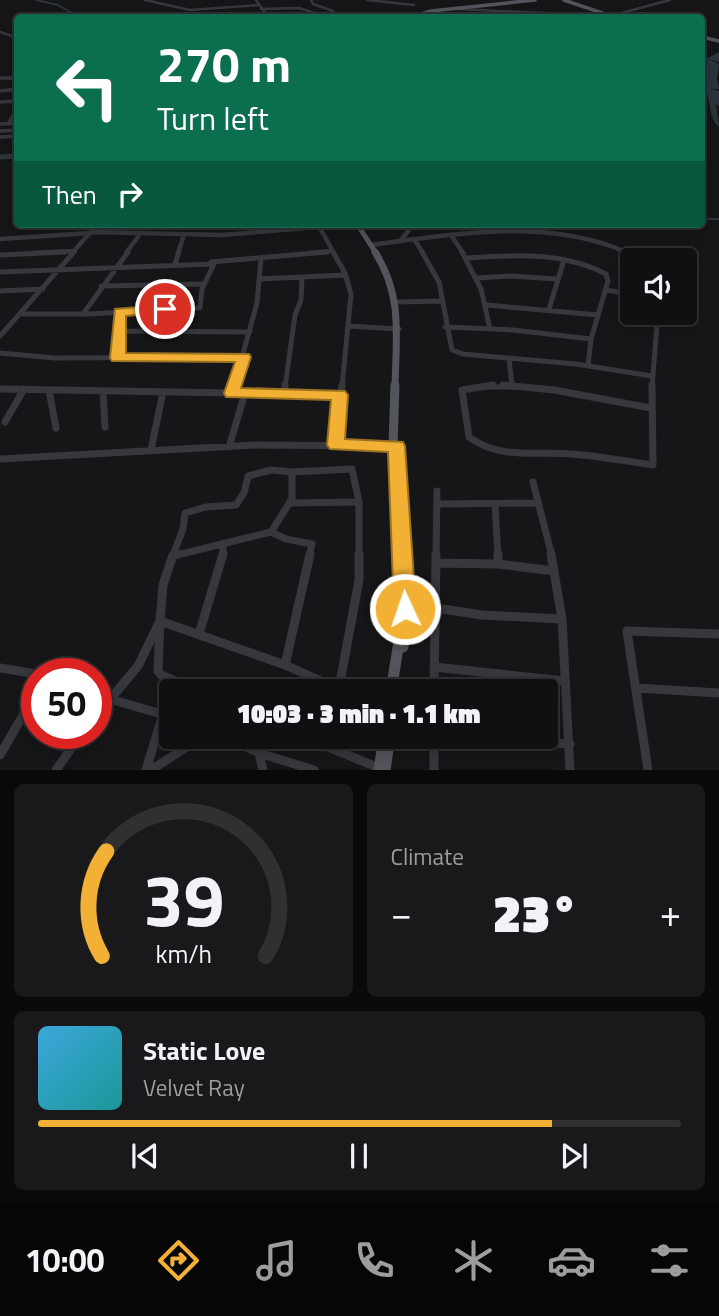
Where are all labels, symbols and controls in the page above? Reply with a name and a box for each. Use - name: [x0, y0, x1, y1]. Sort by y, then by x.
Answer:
- text: 270 m: [157, 26, 291, 101]
- icon: left: [42, 42, 133, 133]
- text: Turn left: [157, 94, 269, 142]
- text: Then: [42, 175, 97, 214]
- icon: right: [111, 175, 149, 213]
- map controls: [620, 248, 697, 325]
- button: sound: [620, 248, 697, 325]
- pin: [135, 279, 195, 339]
- icon: arrive: [146, 290, 184, 328]
- position arrow: [368, 572, 442, 646]
- speed limit sign: 50: [21, 658, 112, 749]
- text: 10:03 · 3 min · 1.1 km: [237, 694, 480, 733]
- text: Climate: [391, 839, 464, 874]
- text: 39: [142, 845, 224, 955]
- text: 23°: [493, 873, 579, 952]
- text: −: [391, 884, 412, 942]
- text: +: [660, 884, 681, 942]
- text: km/h: [155, 935, 212, 973]
- text: Static Love: [143, 1031, 265, 1070]
- text: Velvet Ray: [143, 1070, 245, 1105]
- icon: previous: [126, 1137, 164, 1175]
- icon: pause: [340, 1137, 378, 1175]
- icon: next: [555, 1137, 593, 1175]
- text: 10:00: [25, 1236, 105, 1284]
- icon: directions: [154, 1236, 203, 1285]
- icon: music: [252, 1236, 301, 1285]
- icon: phone: [350, 1236, 399, 1285]
- icon: climate: [449, 1236, 498, 1285]
- icon: car: [547, 1236, 596, 1285]
- icon: filters: [645, 1236, 694, 1285]

